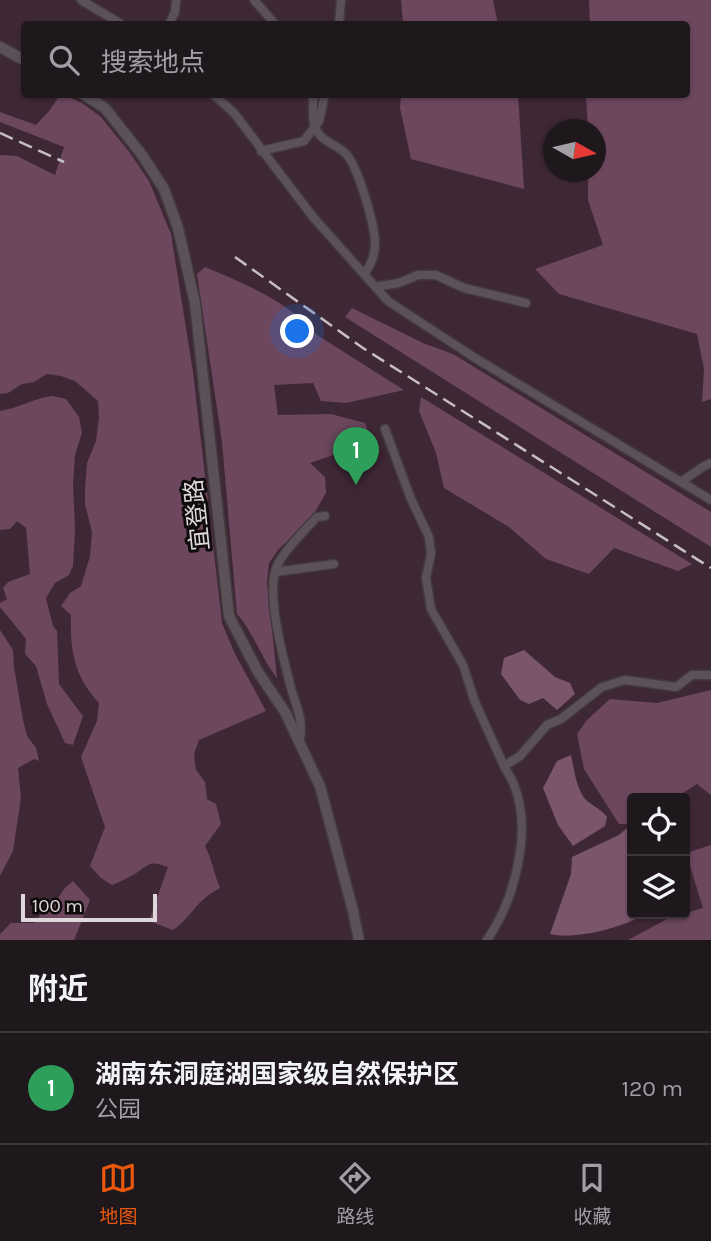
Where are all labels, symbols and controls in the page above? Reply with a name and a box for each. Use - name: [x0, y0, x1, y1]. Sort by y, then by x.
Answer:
- search box: [21, 21, 690, 98]
- icon: search: [45, 41, 83, 79]
- text: 搜索地点: [101, 47, 205, 78]
- north arrow: [543, 119, 606, 182]
- your location: [280, 314, 314, 348]
- pin: 1: [333, 427, 379, 485]
- street label: 宜登路: [179, 478, 215, 552]
- map controls: [627, 793, 690, 919]
- button: locate: [627, 793, 690, 856]
- button: layers: [627, 856, 690, 919]
- scale bar: [21, 891, 158, 923]
- text: 100 m: [32, 895, 83, 917]
- text: 附近: [28, 971, 88, 1007]
- text: 湖南东洞庭湖国家级自然保护区: [95, 1059, 459, 1090]
- text: 1: [47, 1075, 55, 1102]
- text: 120 m: [621, 1075, 683, 1102]
- text: 公园: [95, 1096, 141, 1123]
- tab: 地图: [99, 1159, 138, 1228]
- tab: 路线: [336, 1159, 375, 1228]
- tab: 收藏: [573, 1159, 612, 1228]

